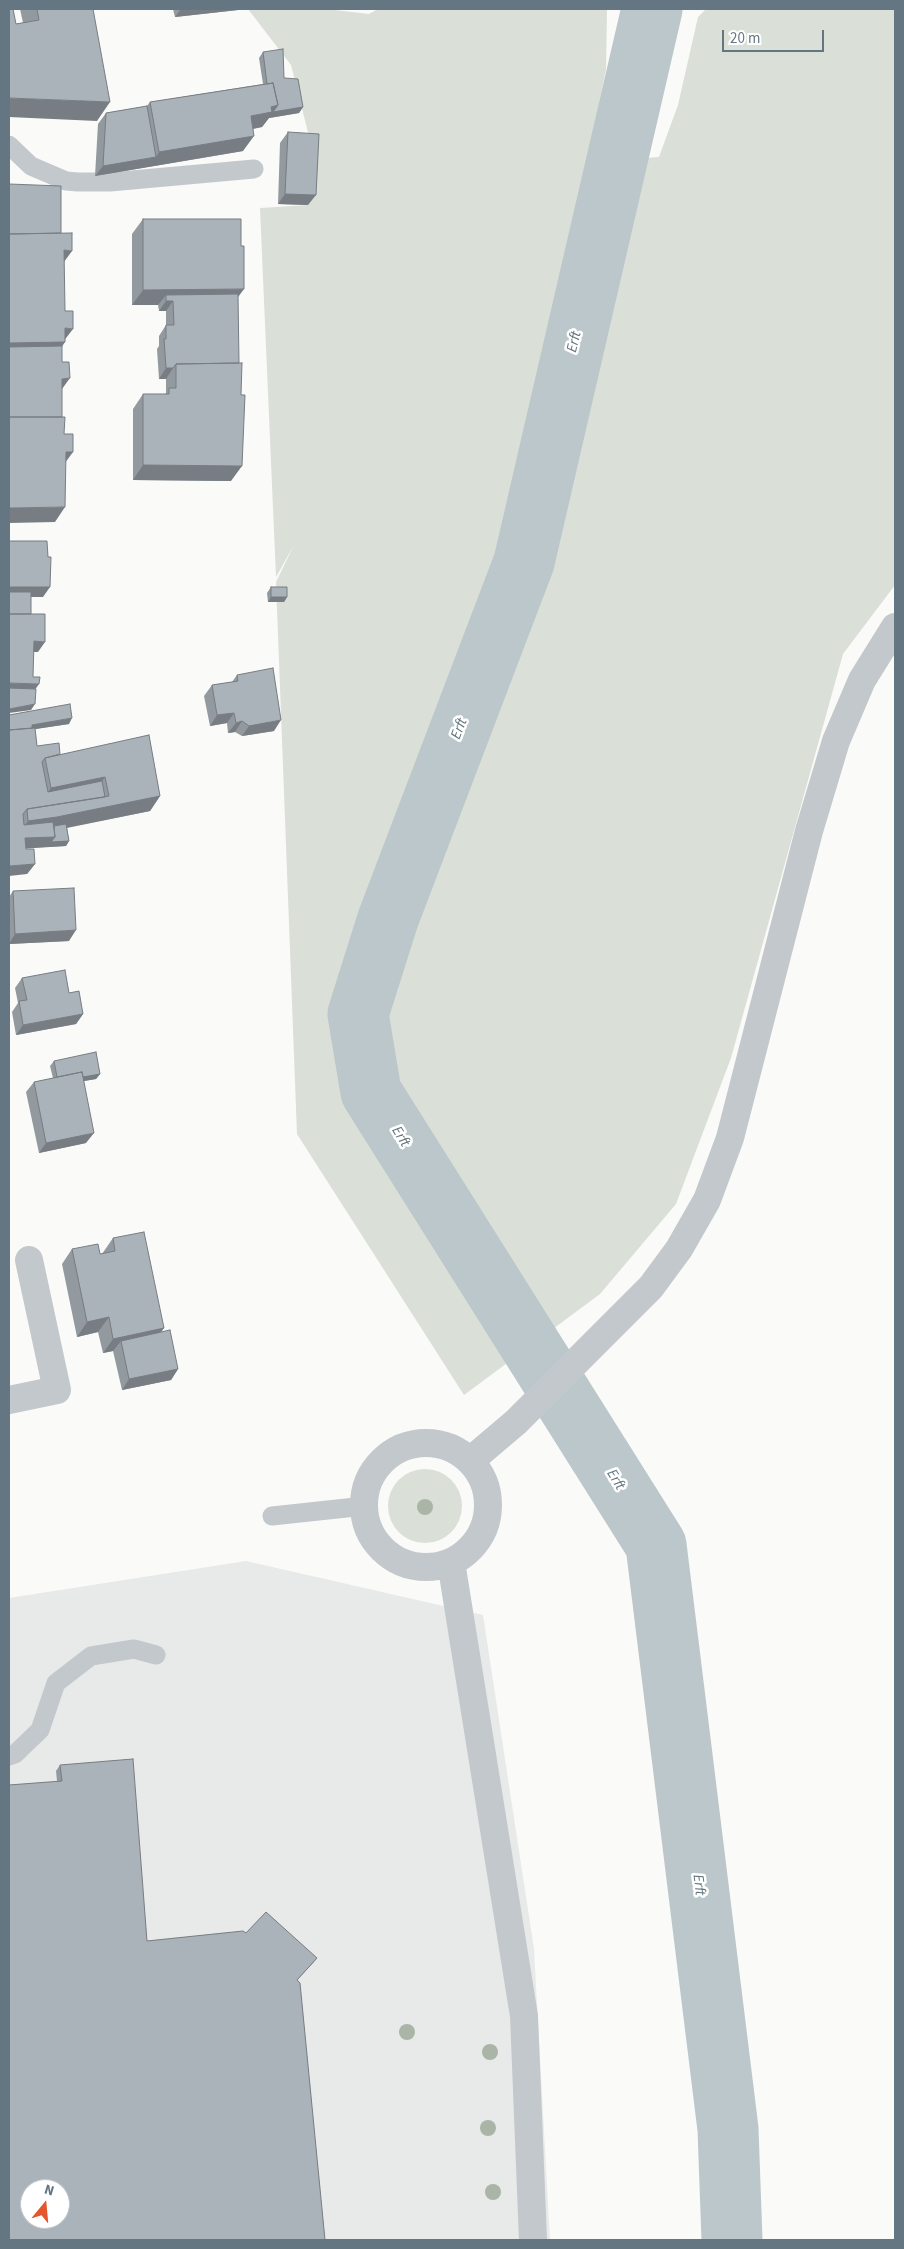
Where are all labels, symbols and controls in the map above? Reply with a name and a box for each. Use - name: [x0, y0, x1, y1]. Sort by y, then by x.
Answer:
- scale bar: [724, 20, 826, 52]
- text: 20 m: [730, 28, 760, 49]
- water label: Erft: [564, 330, 586, 354]
- water label: Erft: [448, 716, 472, 742]
- water label: Erft: [387, 1123, 413, 1151]
- water label: Erft: [602, 1466, 628, 1494]
- water label: Erft: [688, 1873, 708, 1897]
- north arrow: [20, 2179, 70, 2229]
- text: N: [42, 2180, 56, 2202]

